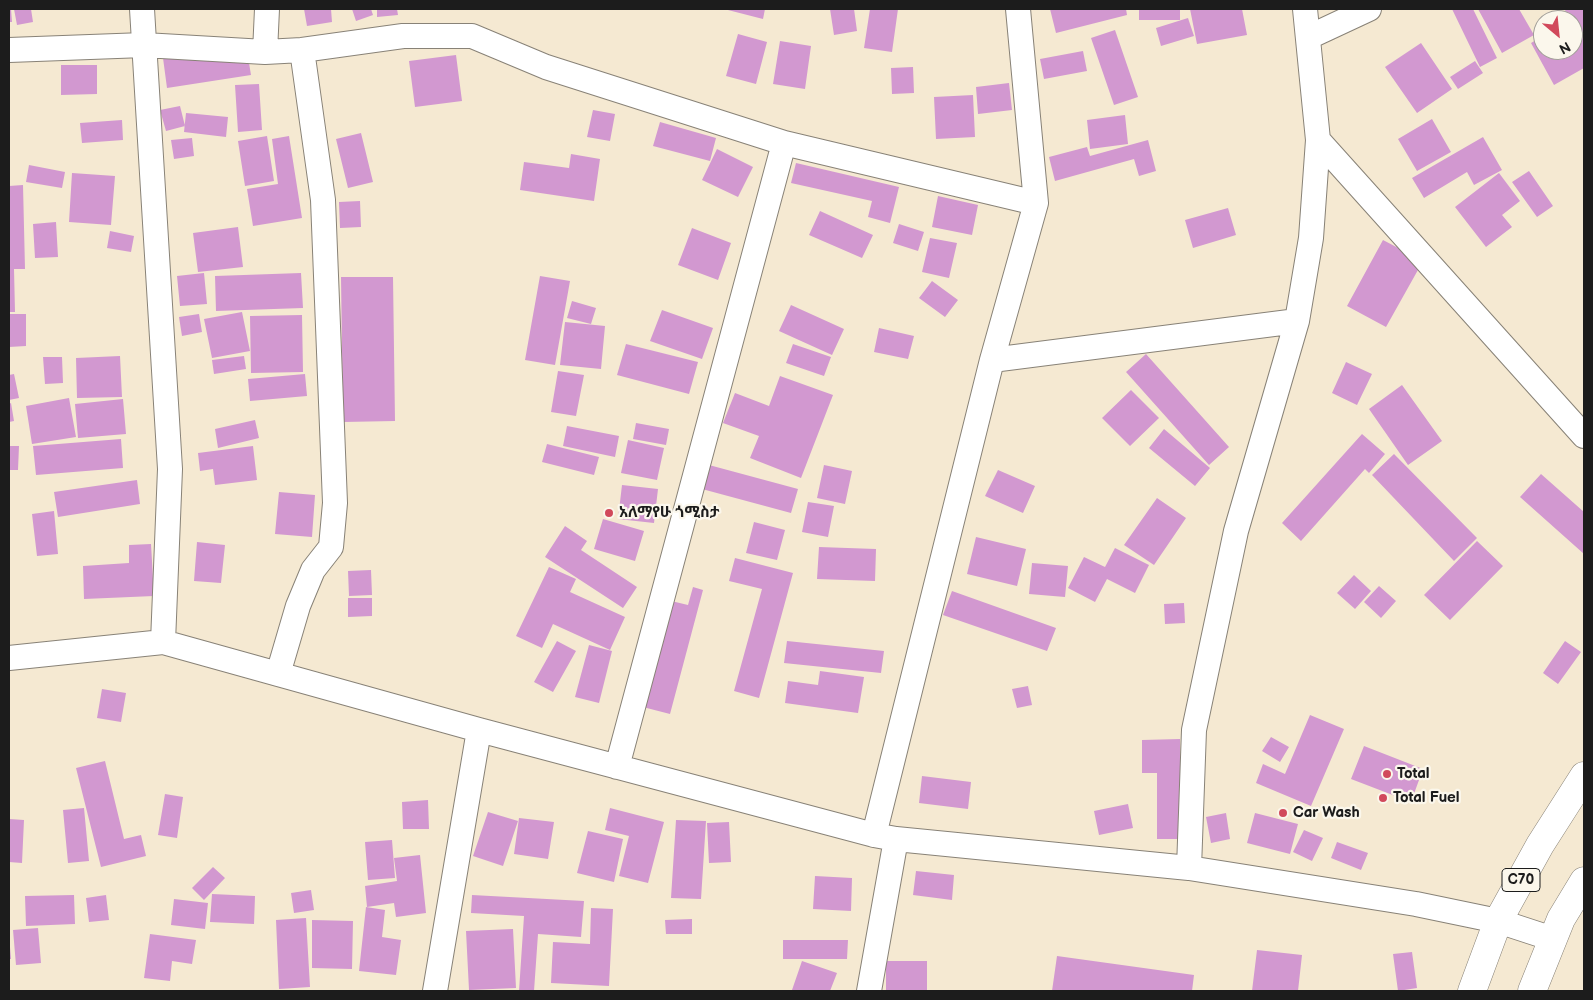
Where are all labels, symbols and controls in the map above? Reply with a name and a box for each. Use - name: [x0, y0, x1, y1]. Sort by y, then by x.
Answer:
- north arrow: [1533, 10, 1583, 60]
- text: N: [1556, 38, 1573, 58]
- place label: አለማየሁ ጎሚስታ: [619, 504, 719, 522]
- marker: አለማየሁ ጎሚስታ: [603, 507, 615, 519]
- place label: Total: [1397, 765, 1430, 783]
- marker: Total: [1381, 768, 1393, 780]
- place label: Total Fuel: [1393, 789, 1460, 807]
- marker: Total Fuel: [1377, 792, 1389, 804]
- place label: Car Wash: [1293, 804, 1360, 822]
- marker: Car Wash: [1277, 807, 1289, 819]
- road number: C70: [1502, 868, 1540, 892]

